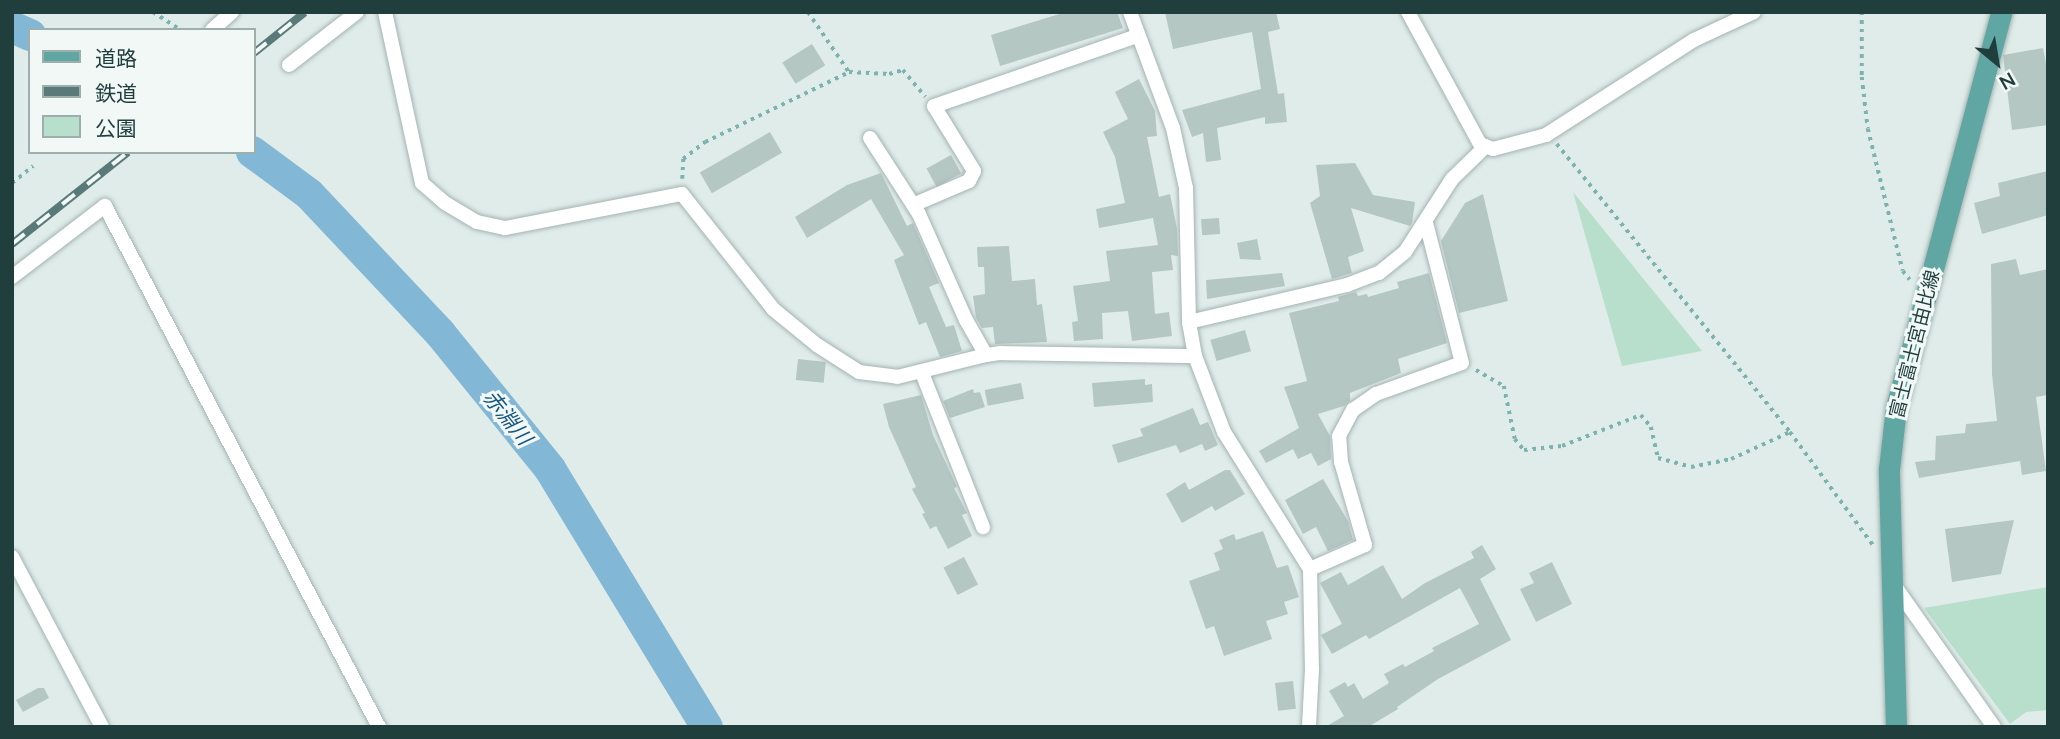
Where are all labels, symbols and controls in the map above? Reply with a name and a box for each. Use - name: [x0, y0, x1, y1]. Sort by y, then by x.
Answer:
- legend: [28, 28, 256, 154]
- north arrow: [1962, 28, 2032, 98]
- text: 道路: [95, 45, 137, 70]
- text: N: [1996, 68, 2020, 95]
- text: 鉄道: [95, 80, 137, 105]
- text: 公園: [95, 115, 137, 140]
- street label: 富士富士宮由比線: [1885, 267, 1943, 421]
- water label: 赤淵川: [478, 385, 538, 449]

